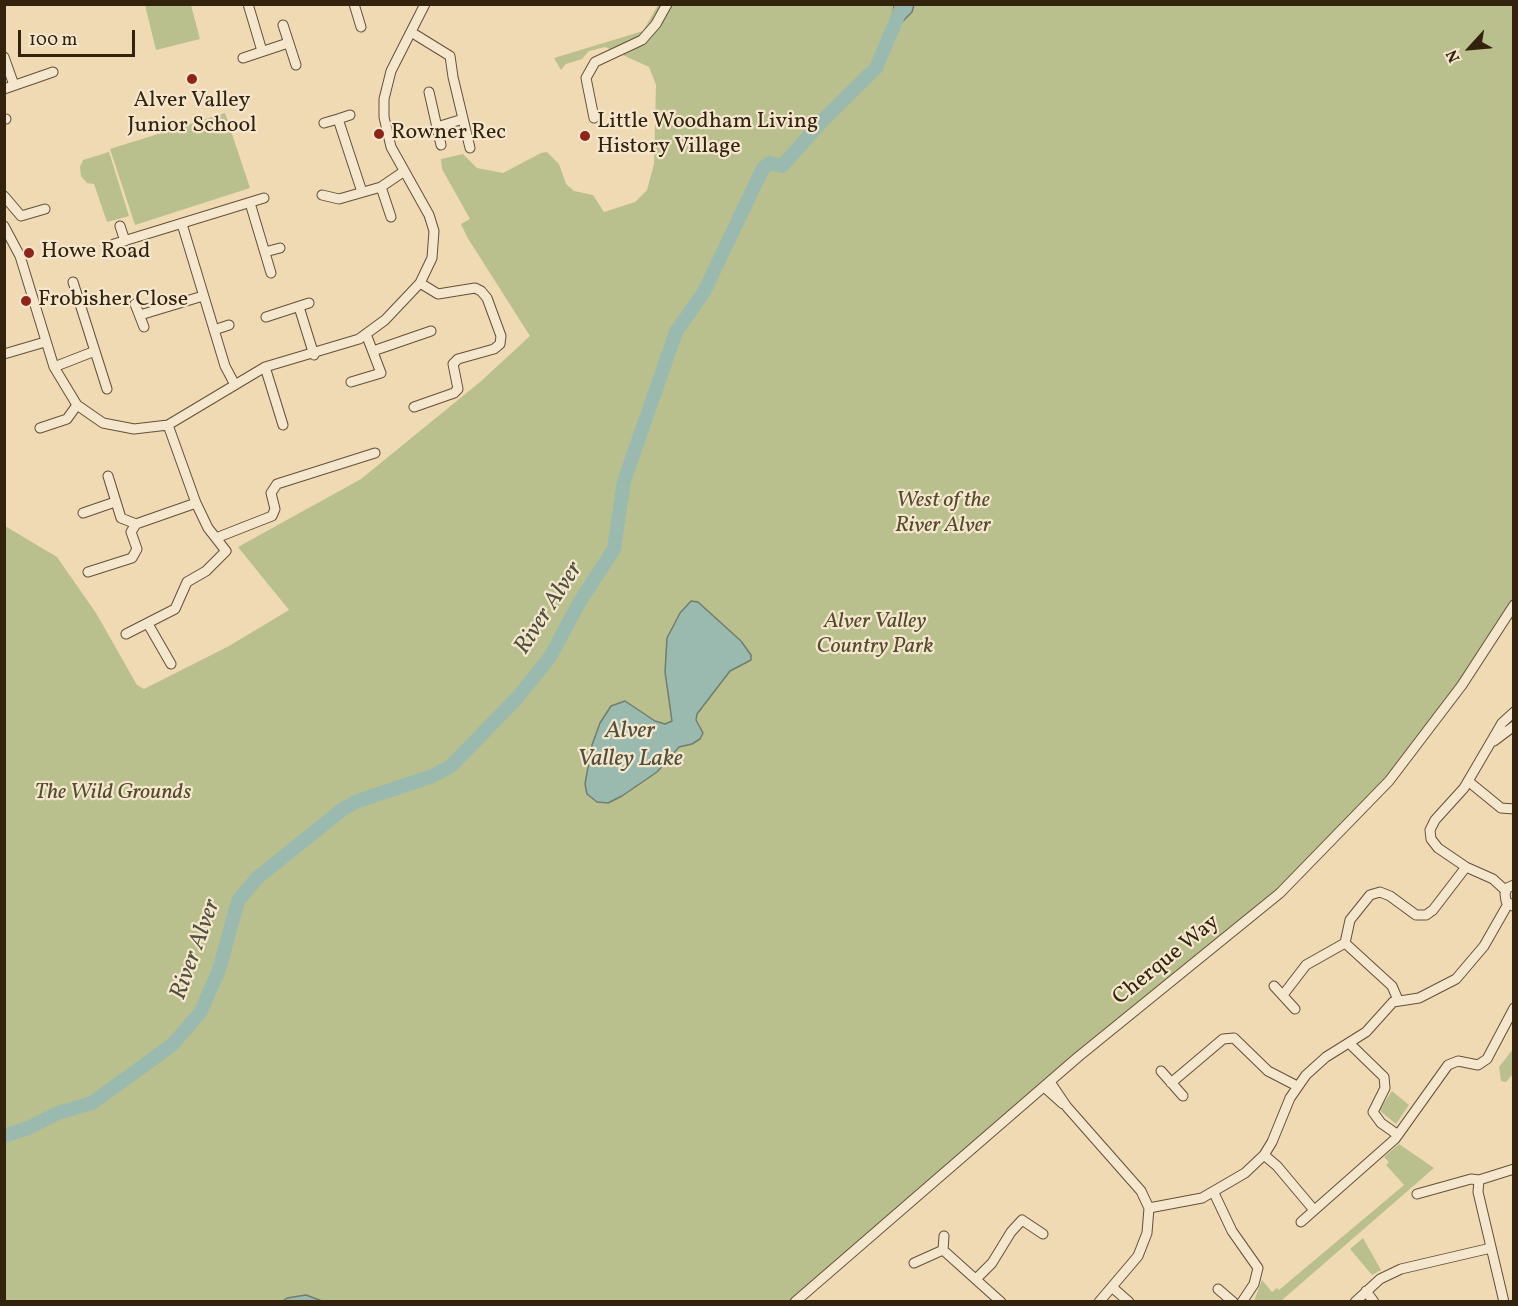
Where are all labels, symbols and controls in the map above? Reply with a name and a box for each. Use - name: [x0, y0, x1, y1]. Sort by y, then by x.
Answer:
- scale bar: [21, 18, 138, 56]
- north arrow: [1440, 18, 1500, 78]
- text: 100 m: [29, 28, 78, 53]
- text: N: [1441, 46, 1466, 66]
- marker: Alver Valley Junior School: [185, 72, 199, 86]
- place label: Alver Valley Junior School: [127, 89, 257, 140]
- place label: Little Woodham Living History Village: [597, 110, 818, 162]
- place label: Rowner Rec: [391, 121, 506, 147]
- marker: Rowner Rec: [372, 127, 386, 141]
- marker: Little Woodham Living History Village: [578, 129, 592, 143]
- place label: Howe Road: [41, 240, 150, 266]
- marker: Howe Road: [22, 246, 36, 260]
- place label: Frobisher Close: [38, 288, 188, 314]
- marker: Frobisher Close: [19, 294, 33, 308]
- park label: West of the River Alver: [895, 489, 991, 540]
- water label: River Alver: [509, 557, 591, 661]
- park label: Alver Valley Country Park: [816, 610, 934, 662]
- water label: Alver Valley Lake: [577, 719, 683, 775]
- park label: The Wild Grounds: [35, 781, 191, 807]
- water label: River Alver: [166, 896, 228, 1004]
- street label: Cherque Way: [1109, 910, 1225, 1012]

